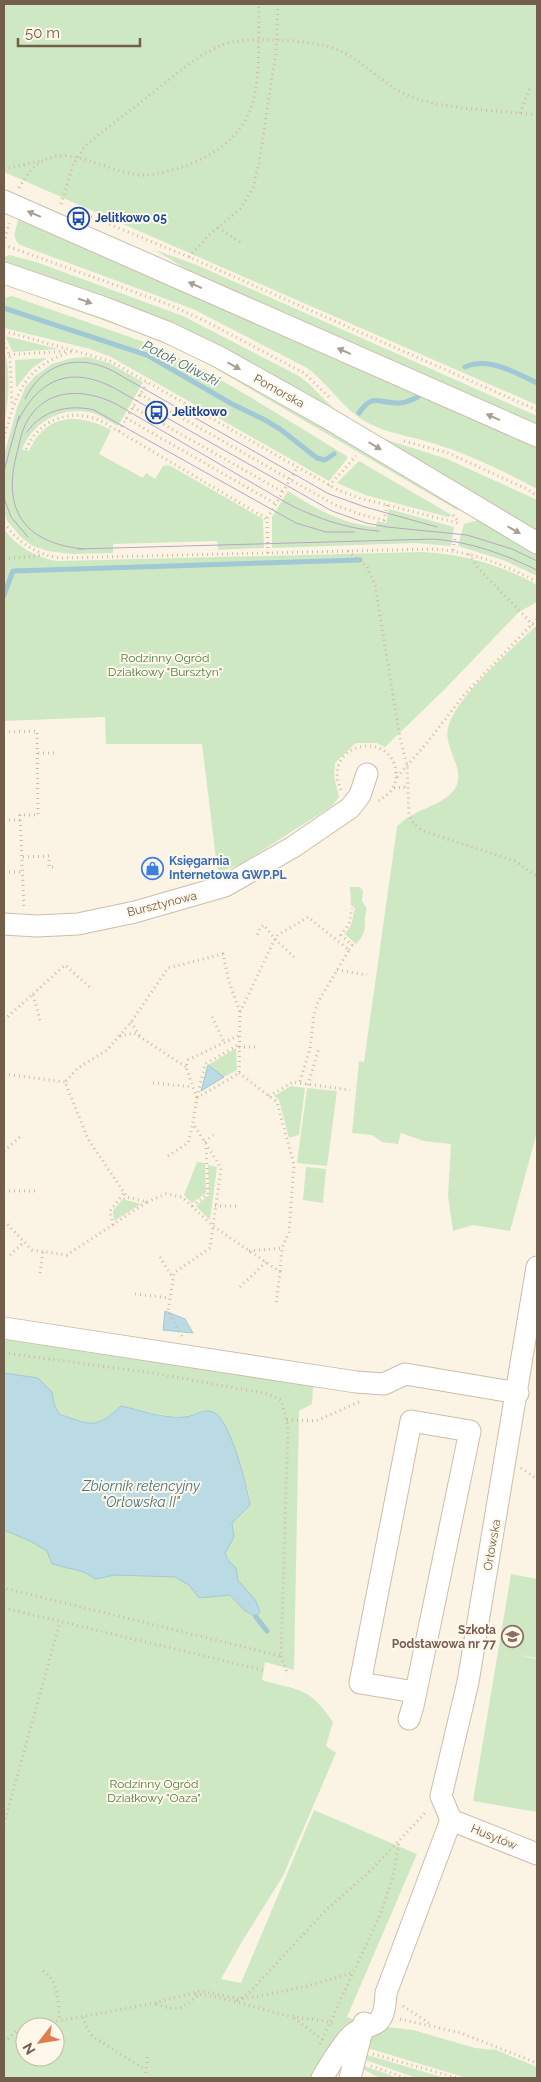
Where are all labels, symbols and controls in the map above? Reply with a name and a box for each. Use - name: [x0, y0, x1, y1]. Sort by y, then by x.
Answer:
- scale bar: [18, 15, 140, 47]
- text: 50 m: [25, 24, 60, 42]
- bus stop icon: Jelitkowo 05: [67, 206, 91, 230]
- one-way arrow: [27, 210, 41, 218]
- place label: Jelitkowo 05: [95, 211, 167, 225]
- one-way arrow: [188, 281, 202, 289]
- one-way arrow: [78, 297, 93, 305]
- water label: Potok Oliwski: [140, 337, 223, 390]
- one-way arrow: [337, 347, 351, 355]
- one-way arrow: [227, 361, 240, 370]
- street label: Pomorska: [251, 371, 307, 411]
- bus stop icon: Jelitkowo: [144, 400, 168, 424]
- place label: Jelitkowo: [172, 405, 227, 419]
- one-way arrow: [486, 412, 500, 420]
- one-way arrow: [368, 442, 381, 451]
- one-way arrow: [508, 525, 521, 534]
- park label: Rodzinny Ogród Działkowy "Bursztyn": [108, 651, 222, 679]
- place label: Księgarnia Internetowa GWP.PL: [169, 854, 286, 882]
- shop icon: Księgarnia Internetowa GWP.PL: [141, 856, 165, 880]
- street label: Bursztynowa: [126, 889, 198, 919]
- water label: Zbiornik retencyjny "Orłowska II": [81, 1478, 201, 1510]
- street label: Orłowska: [481, 1518, 503, 1572]
- place label: Szkoła Podstawowa nr 77: [392, 1623, 496, 1651]
- school or university icon: Szkoła Podstawowa nr 77: [500, 1625, 524, 1649]
- park label: Rodzinny Ogród Działkowy "Oaza": [107, 1777, 201, 1805]
- street label: Husytów: [469, 1821, 519, 1853]
- north arrow: [15, 2017, 65, 2067]
- text: N: [19, 2040, 38, 2057]

